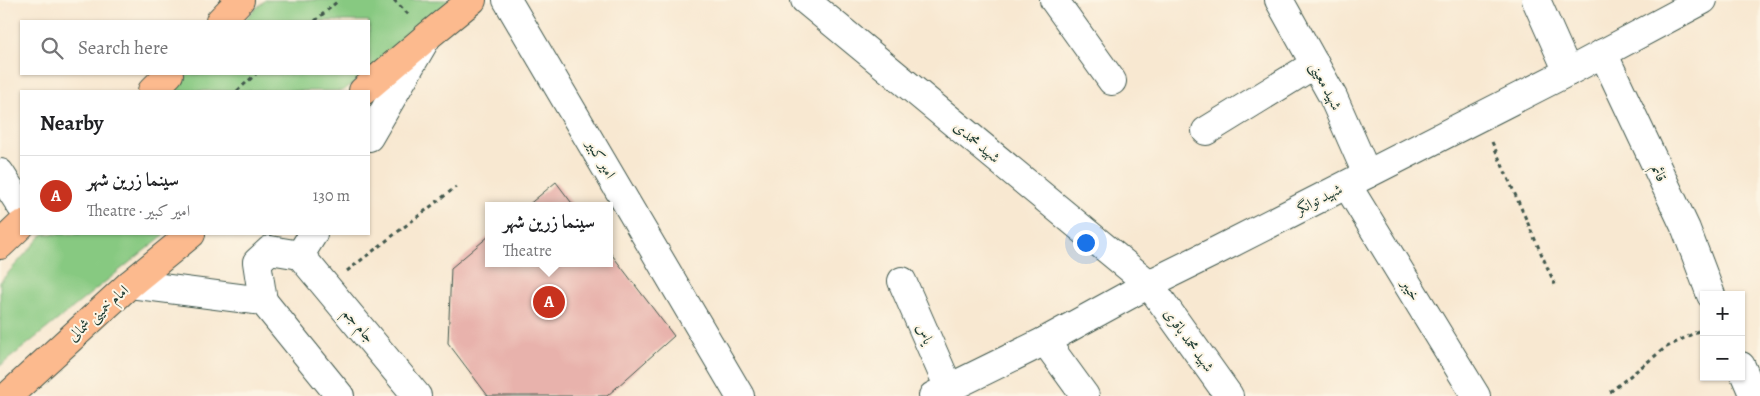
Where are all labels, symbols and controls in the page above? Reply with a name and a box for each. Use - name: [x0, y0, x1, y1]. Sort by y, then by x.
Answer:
- search box: [20, 20, 370, 75]
- icon: search: [38, 34, 66, 62]
- text: Search here: [78, 35, 168, 61]
- street label: شهید معینی: [1304, 58, 1347, 114]
- text: Nearby: [40, 109, 103, 137]
- street label: شهید محمدی: [949, 117, 1005, 167]
- street label: امیر کبیر: [581, 134, 620, 182]
- street label: قائم: [1644, 161, 1672, 186]
- text: سینما زرین شهر: [87, 167, 179, 193]
- street label: شهید توانگر: [1290, 179, 1346, 220]
- text: A: [51, 185, 61, 207]
- text: 130 m: [313, 185, 350, 207]
- text: Theatre · امیر کبیر: [87, 200, 190, 222]
- popup: [485, 202, 613, 267]
- text: سینما زرین شهر: [503, 209, 595, 235]
- your location: [1073, 230, 1099, 256]
- text: Theatre: [503, 240, 552, 262]
- street label: خیبر: [1396, 274, 1425, 304]
- street label: امام خمینی شمالی: [63, 280, 135, 348]
- pin: A: [533, 283, 565, 321]
- map controls: [1700, 291, 1745, 381]
- button: +: [1700, 291, 1745, 336]
- street label: جام جم: [335, 303, 379, 349]
- street label: شهید محمد باقری: [1159, 304, 1219, 376]
- street label: یاس: [912, 320, 939, 349]
- button: −: [1700, 336, 1745, 381]

